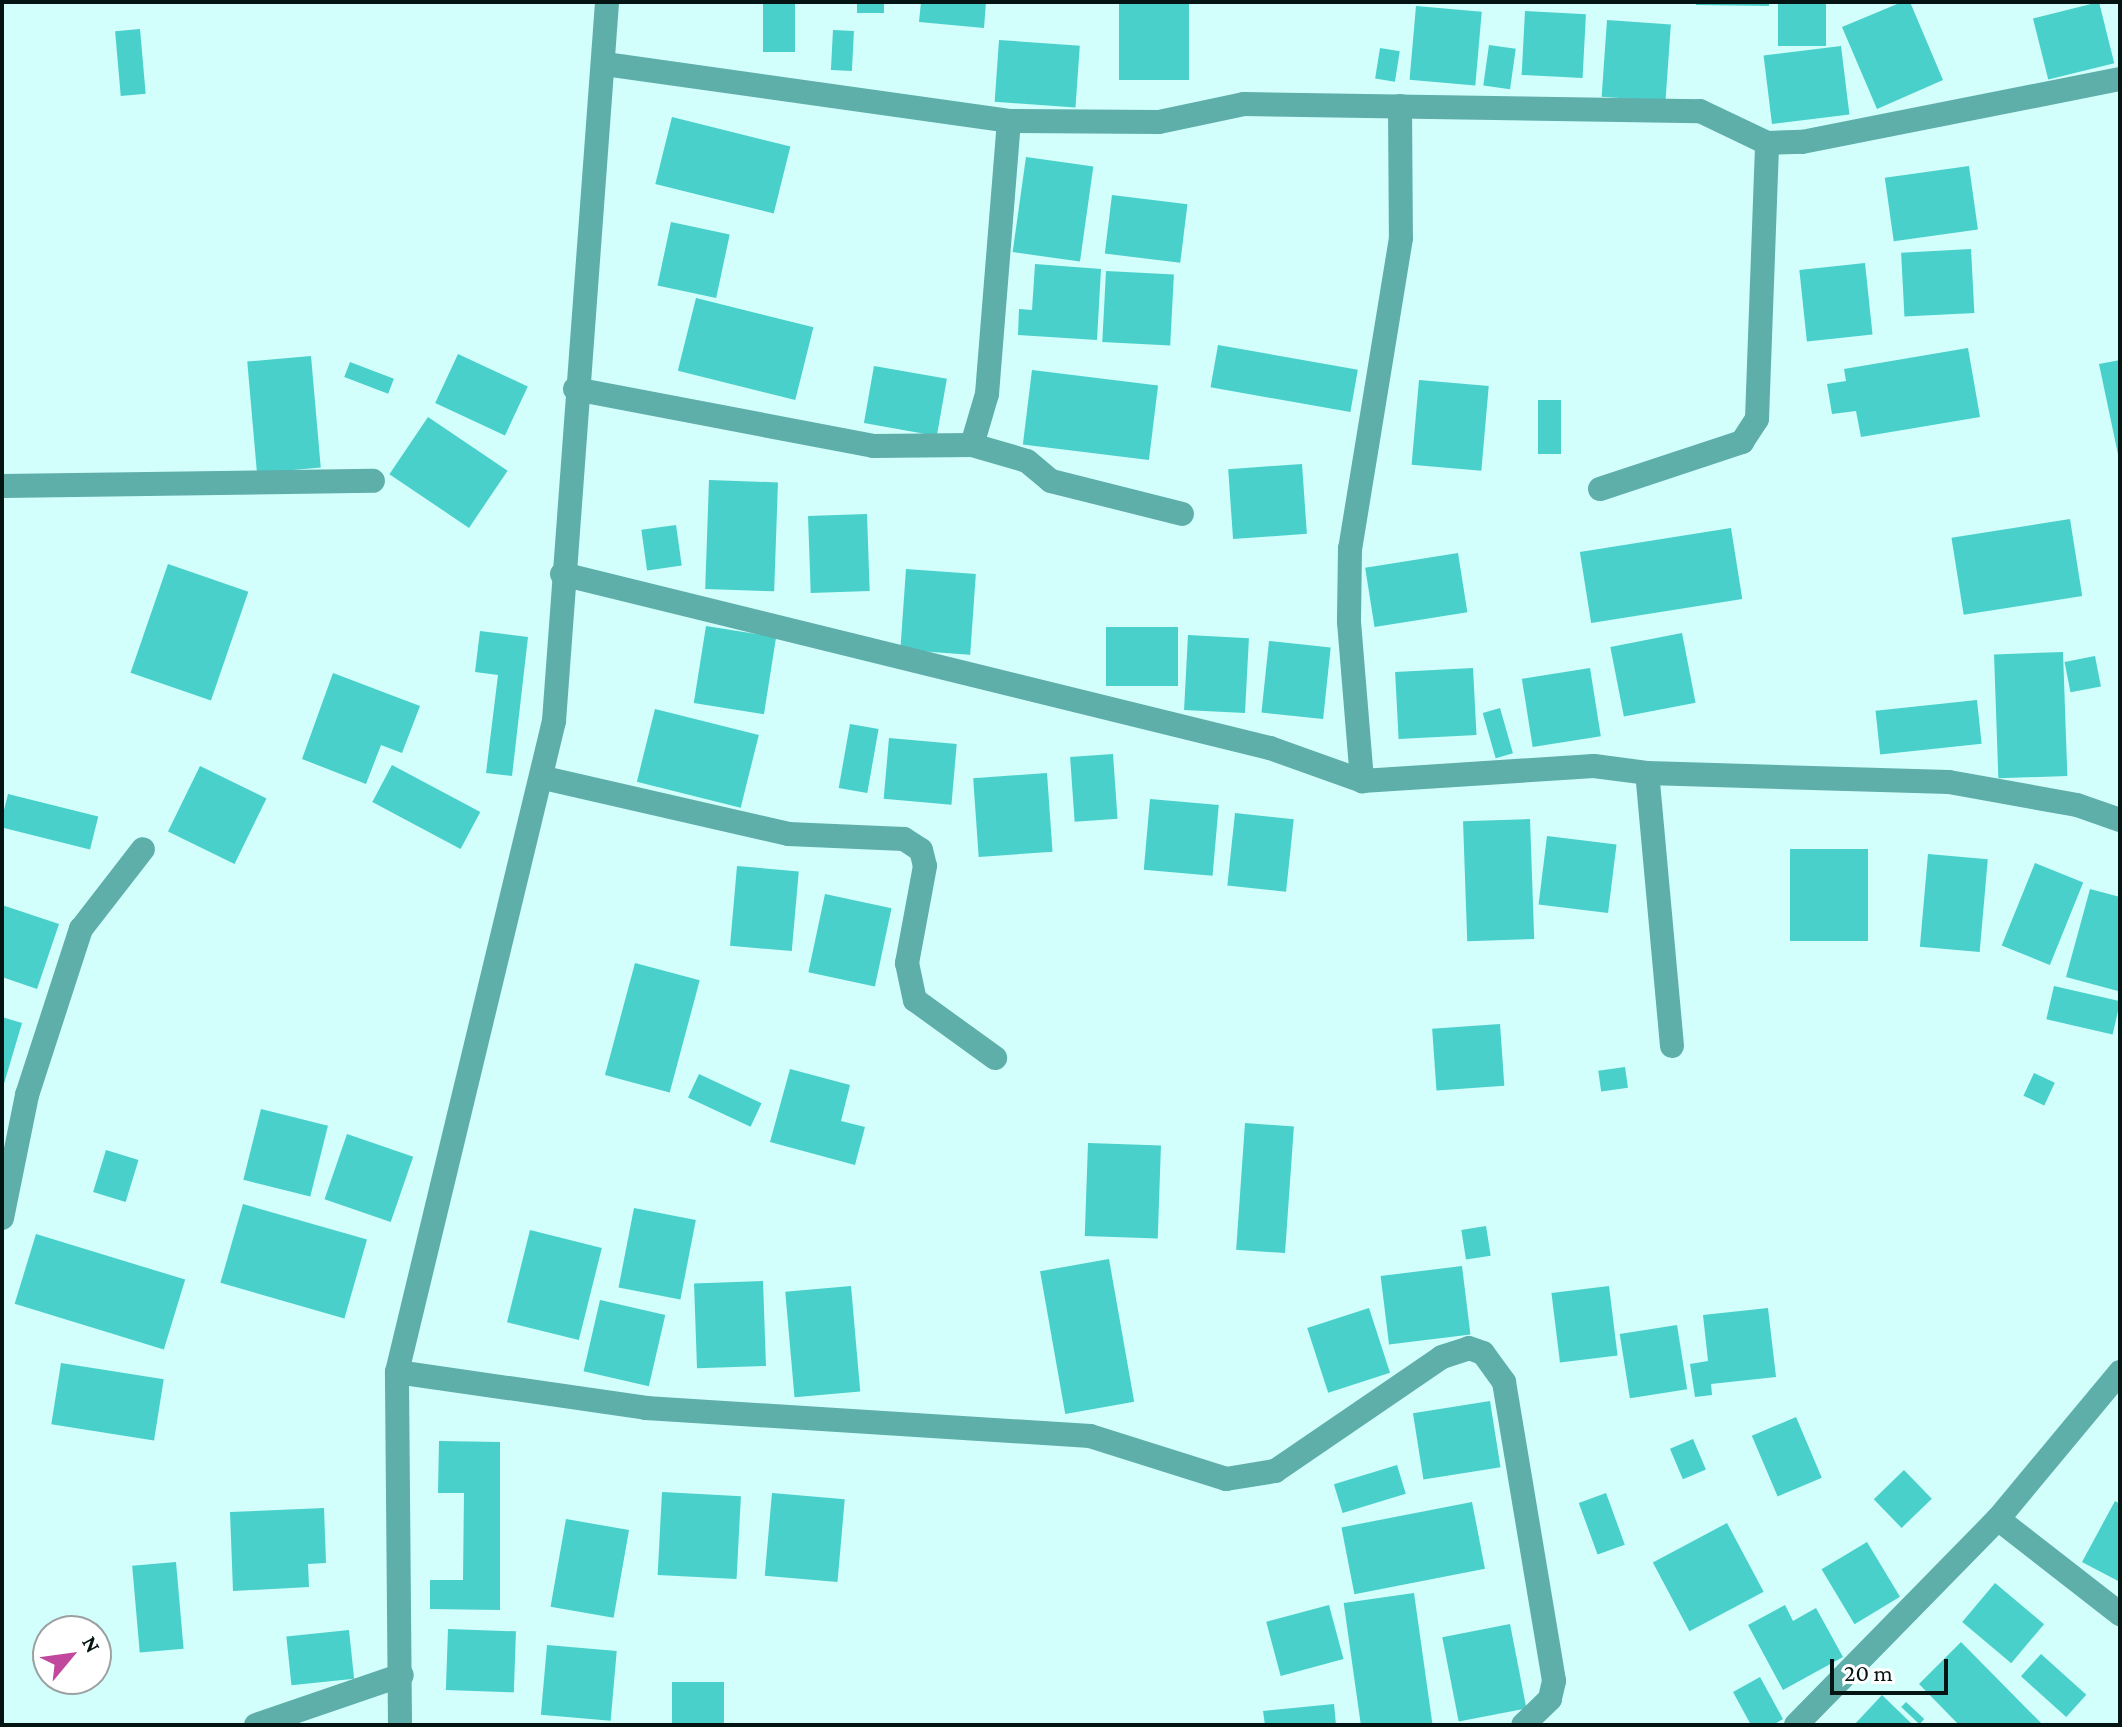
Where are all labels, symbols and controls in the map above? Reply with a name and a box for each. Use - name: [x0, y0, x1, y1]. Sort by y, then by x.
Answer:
- north arrow: [32, 1615, 112, 1695]
- text: N: [77, 1631, 106, 1657]
- scale bar: [1834, 1643, 1952, 1693]
- text: 20 m: [1844, 1659, 1893, 1686]

